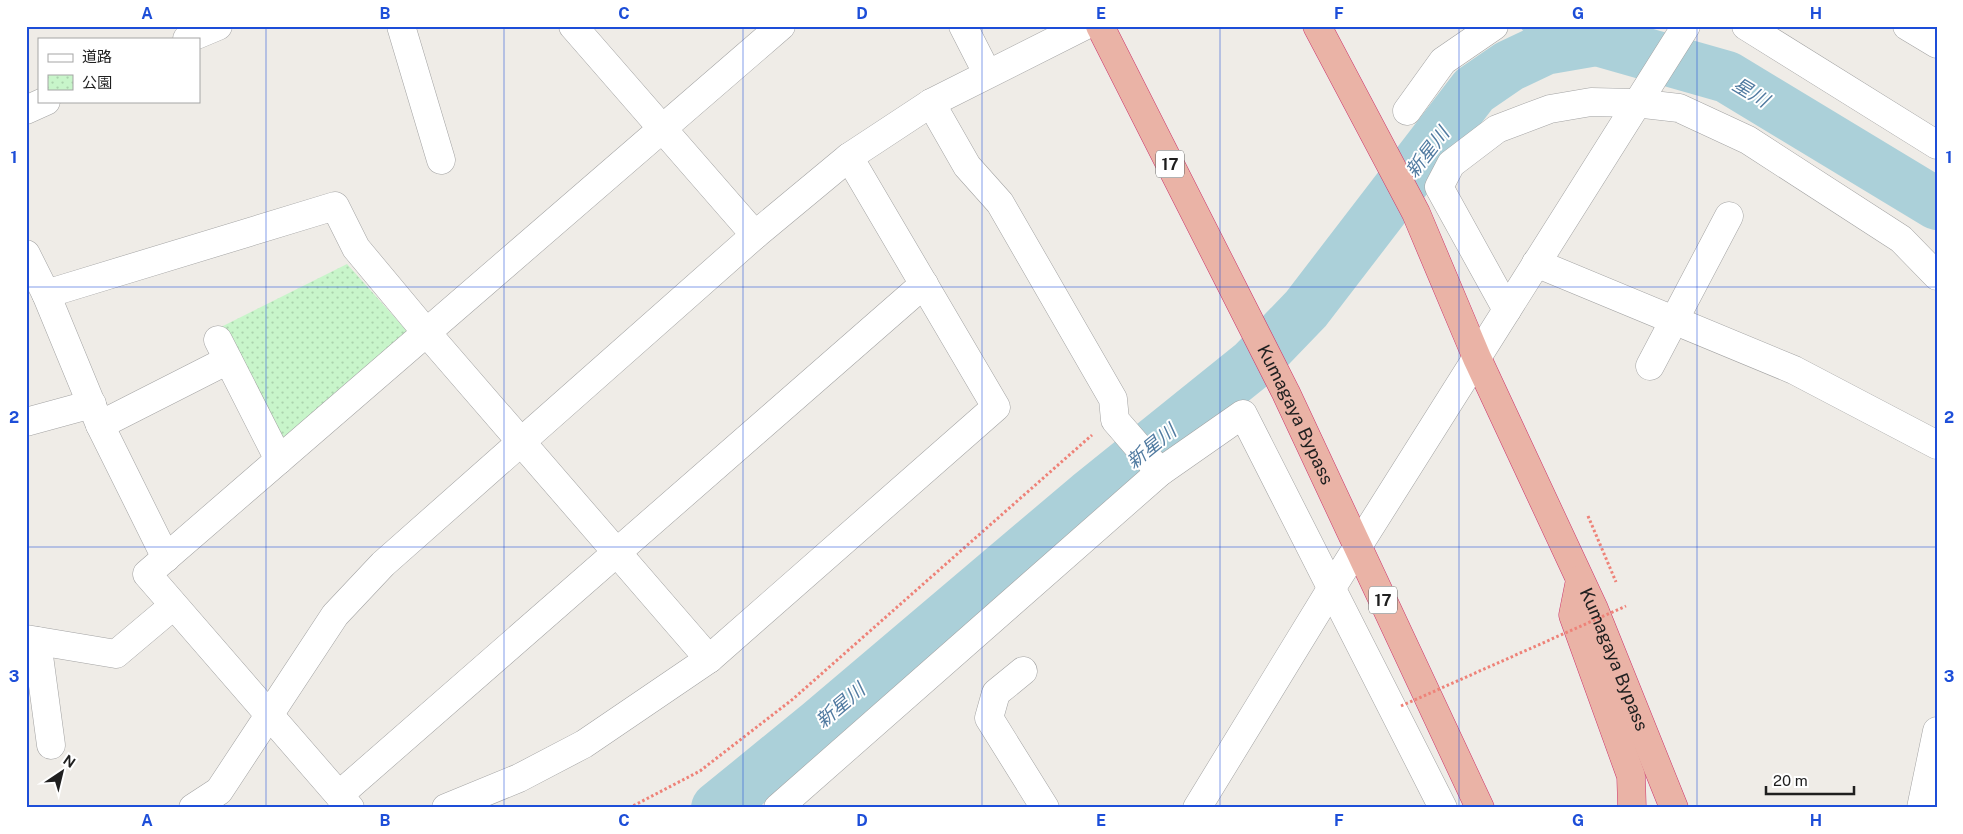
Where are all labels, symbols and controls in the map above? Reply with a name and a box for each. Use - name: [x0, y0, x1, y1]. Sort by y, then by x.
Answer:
- text: A: [141, 4, 153, 23]
- text: B: [380, 4, 391, 23]
- text: C: [618, 4, 630, 23]
- text: D: [856, 4, 868, 23]
- text: E: [1096, 4, 1106, 23]
- text: F: [1334, 4, 1344, 23]
- text: G: [1572, 4, 1584, 23]
- text: H: [1810, 4, 1822, 23]
- legend: [38, 38, 200, 102]
- text: 道路: [82, 48, 112, 65]
- water label: 星川: [1729, 73, 1775, 112]
- text: 公園: [82, 74, 112, 91]
- water label: 新星川: [1401, 121, 1454, 181]
- text: 1: [11, 148, 17, 167]
- text: 1: [1946, 148, 1952, 167]
- road number: 17: [1156, 150, 1184, 178]
- street label: Kumagaya Bypass: [1253, 341, 1338, 488]
- text: 2: [9, 408, 19, 427]
- text: 2: [1944, 408, 1954, 427]
- water label: 新星川: [1122, 418, 1182, 472]
- street label: Kumagaya Bypass: [1576, 584, 1653, 734]
- road number: 17: [1369, 586, 1397, 614]
- text: 3: [9, 667, 19, 686]
- text: 3: [1944, 667, 1954, 686]
- water label: 新星川: [811, 677, 870, 732]
- north arrow: [38, 746, 88, 796]
- text: N: [60, 752, 79, 771]
- scale bar: [1766, 764, 1853, 796]
- text: 20 m: [1773, 772, 1808, 789]
- text: A: [141, 811, 153, 830]
- text: B: [380, 811, 391, 830]
- text: C: [618, 811, 630, 830]
- text: D: [856, 811, 868, 830]
- text: E: [1096, 811, 1106, 830]
- text: F: [1334, 811, 1344, 830]
- text: G: [1572, 811, 1584, 830]
- text: H: [1810, 811, 1822, 830]

